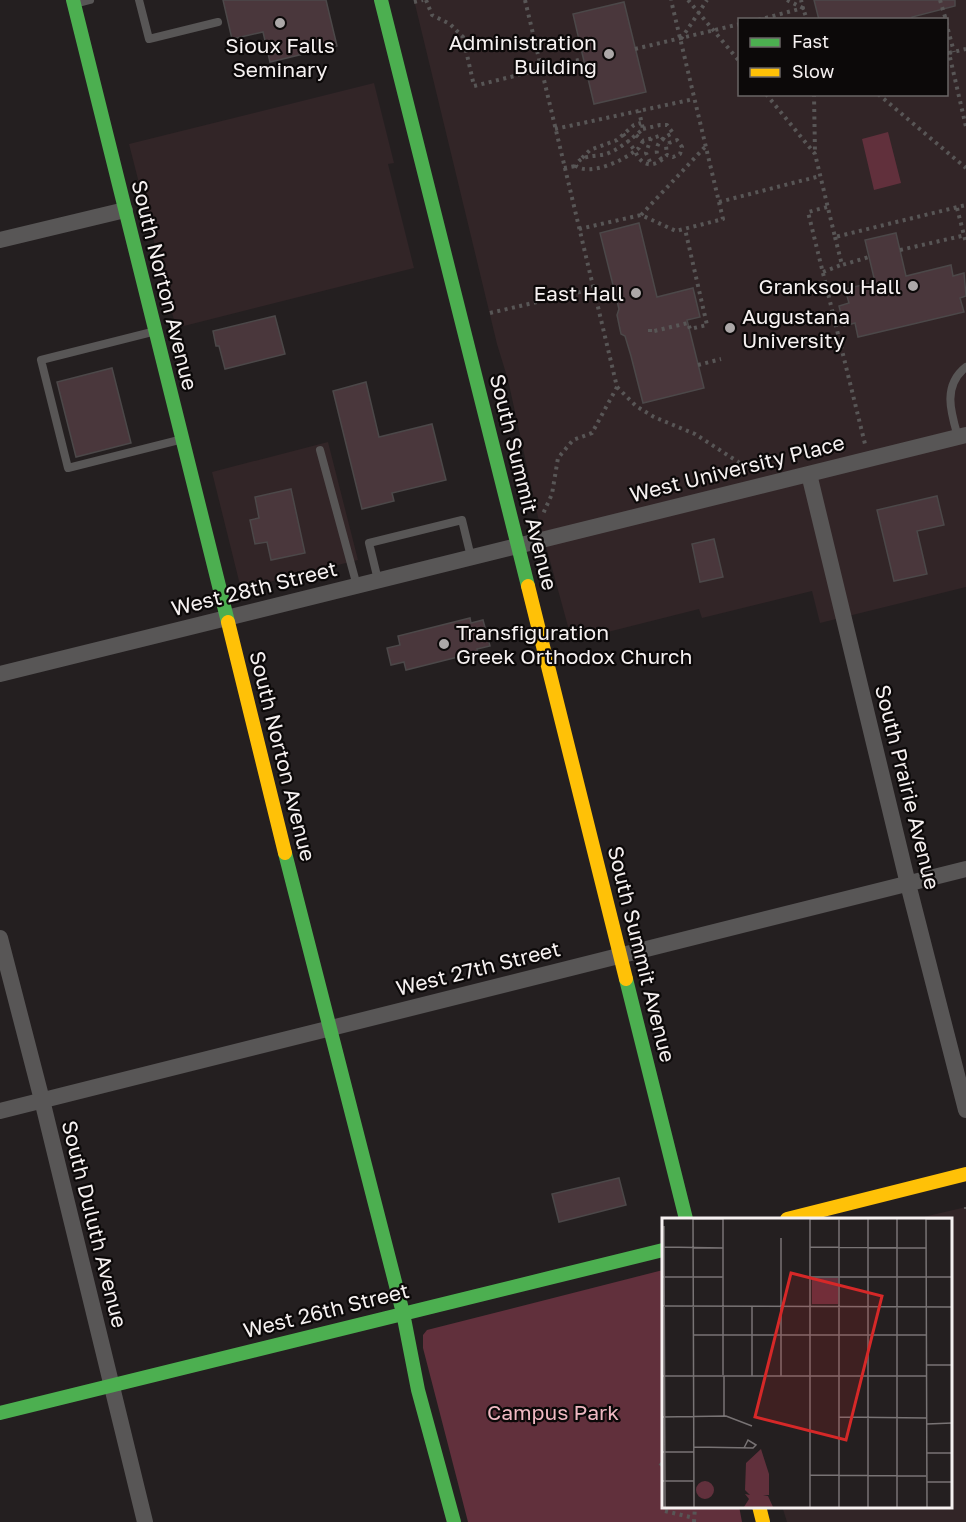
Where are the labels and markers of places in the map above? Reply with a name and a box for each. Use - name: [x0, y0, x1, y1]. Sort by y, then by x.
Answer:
- marker: Sioux Falls Seminary: [273, 16, 287, 30]
- place label: Administration Building: [449, 29, 597, 79]
- place label: Sioux Falls Seminary: [225, 32, 335, 82]
- marker: Administration Building: [602, 47, 616, 61]
- place label: Granksou Hall: [759, 273, 901, 299]
- marker: Granksou Hall: [906, 279, 920, 293]
- place label: East Hall: [533, 280, 624, 306]
- marker: East Hall: [629, 286, 643, 300]
- place label: Augustana University: [742, 303, 850, 353]
- marker: Augustana University: [723, 321, 737, 335]
- place label: Transfiguration Greek Orthodox Church: [456, 619, 692, 669]
- marker: Transfiguration Greek Orthodox Church: [437, 637, 451, 651]

